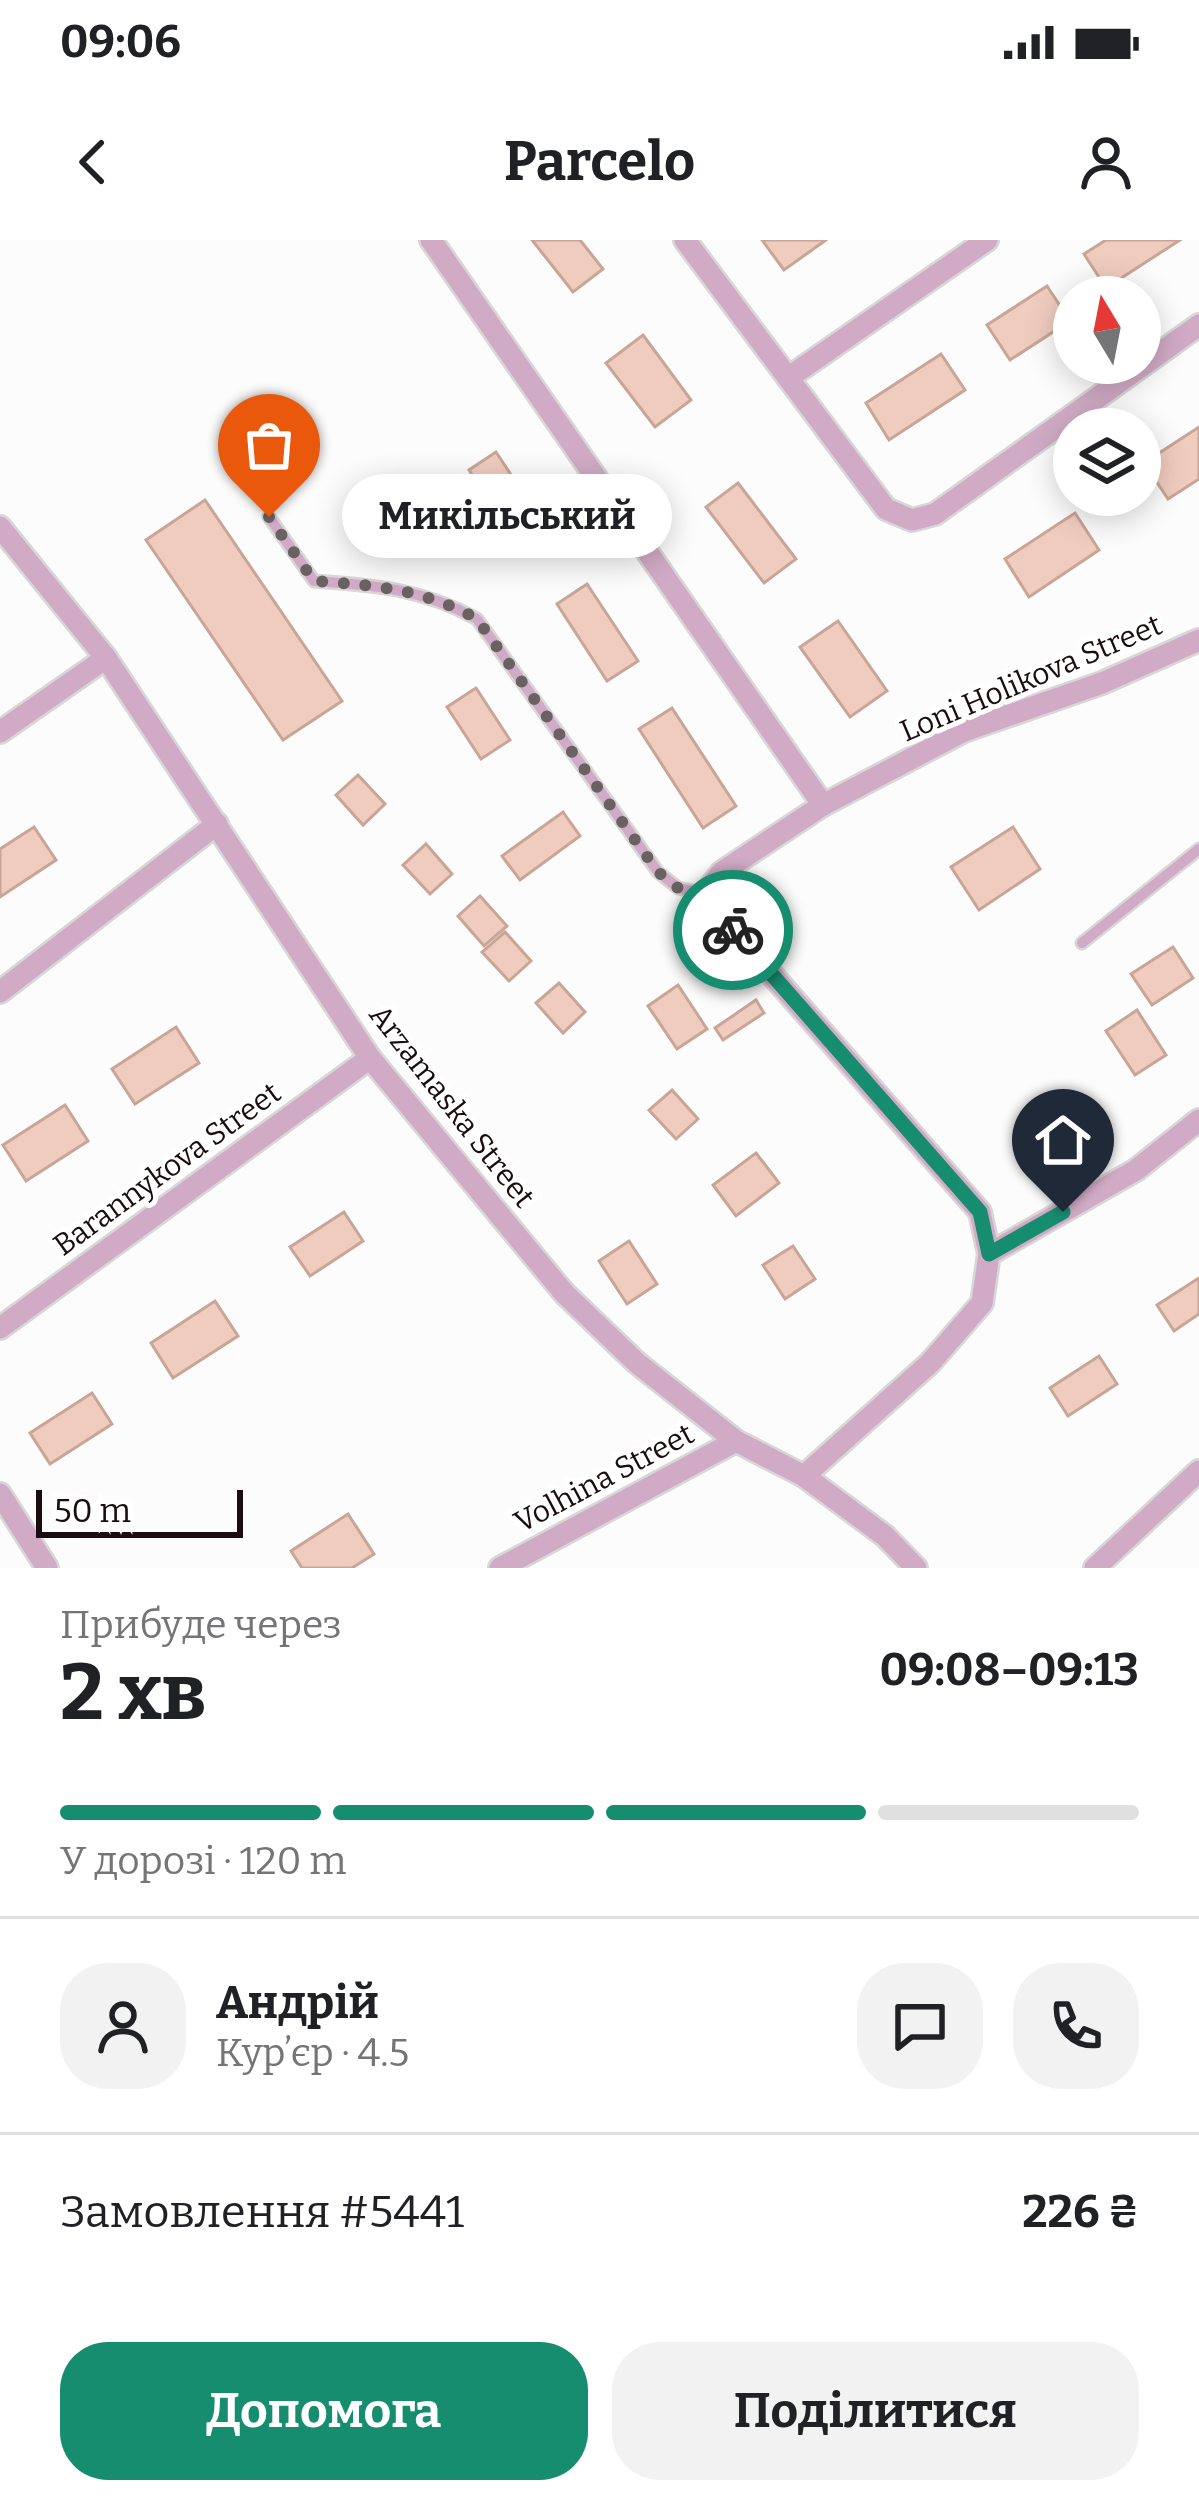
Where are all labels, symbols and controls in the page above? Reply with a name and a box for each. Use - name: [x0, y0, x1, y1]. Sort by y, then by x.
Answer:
- text: 09:06: [60, 15, 181, 69]
- icon: back: [60, 129, 126, 195]
- icon: person: [1073, 129, 1139, 195]
- text: Parcelo: [504, 130, 695, 194]
- north arrow: [1053, 276, 1161, 384]
- map controls: [1053, 276, 1161, 516]
- pin: [218, 394, 320, 517]
- button: layers: [1053, 408, 1161, 516]
- icon: bag: [236, 412, 302, 478]
- callout: Микільський: [341, 475, 671, 559]
- text: Микільський: [378, 493, 636, 539]
- street label: Loni Holikova Street: [895, 607, 1167, 749]
- courier: [673, 870, 793, 990]
- icon: bike: [700, 897, 766, 963]
- street label: Arzamaska Street: [362, 997, 542, 1215]
- street label: Barannykova Street: [47, 1075, 287, 1263]
- pin: [1012, 1089, 1114, 1212]
- icon: home: [1030, 1107, 1096, 1173]
- street label: Volhina Street: [508, 1416, 700, 1540]
- scale bar: [36, 1484, 243, 1537]
- text: 50 m: [54, 1491, 131, 1531]
- text: Прибуде через: [60, 1602, 342, 1648]
- text: 09:08–09:13: [879, 1643, 1139, 1697]
- text: 2 хв: [60, 1646, 206, 1740]
- text: У дорозі · 120 m: [60, 1838, 347, 1884]
- button: person: [60, 1963, 186, 2089]
- button: chat: [857, 1963, 983, 2089]
- button: phone: [1013, 1963, 1139, 2089]
- text: Андрій: [216, 1976, 379, 2030]
- text: Кур’єр · 4.5: [216, 2030, 409, 2076]
- text: Замовлення #5441: [60, 2185, 464, 2239]
- text: 226 ₴: [1022, 2185, 1139, 2239]
- button: Допомога: [60, 2342, 588, 2480]
- button: Поділитися: [612, 2342, 1139, 2480]

